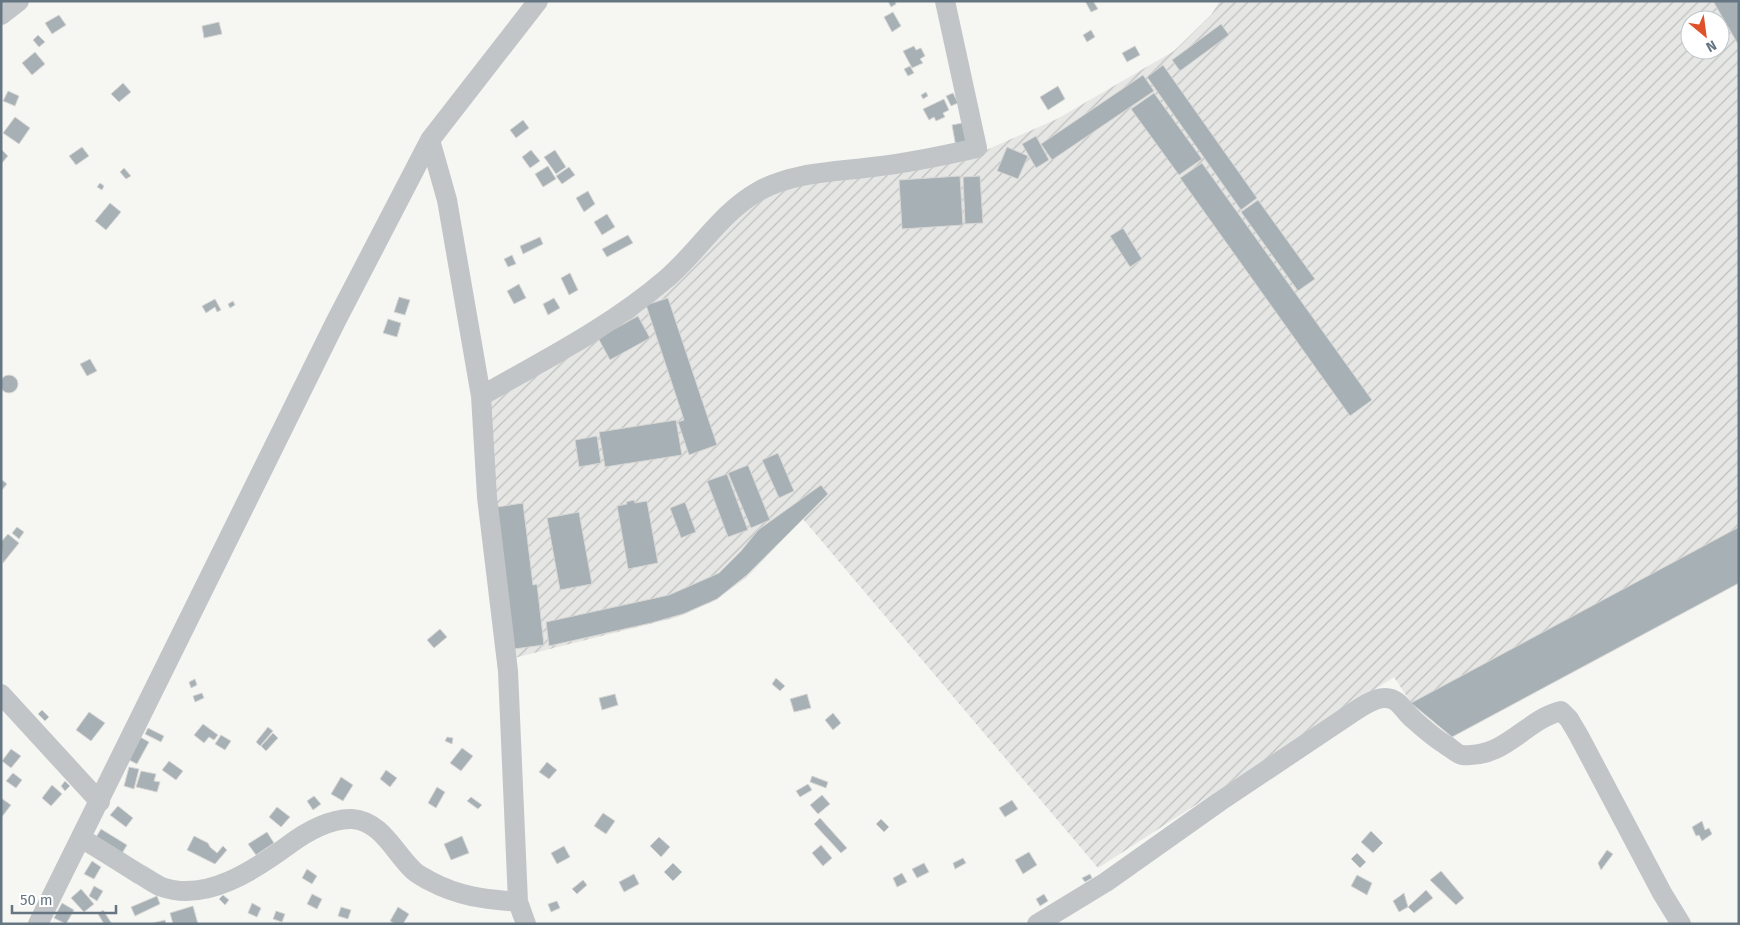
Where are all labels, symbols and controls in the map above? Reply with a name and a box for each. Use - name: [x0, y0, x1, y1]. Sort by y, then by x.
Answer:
- north arrow: [1680, 10, 1730, 60]
- text: N: [1703, 36, 1719, 56]
- scale bar: [12, 882, 116, 914]
- text: 50 m: [20, 891, 53, 909]

